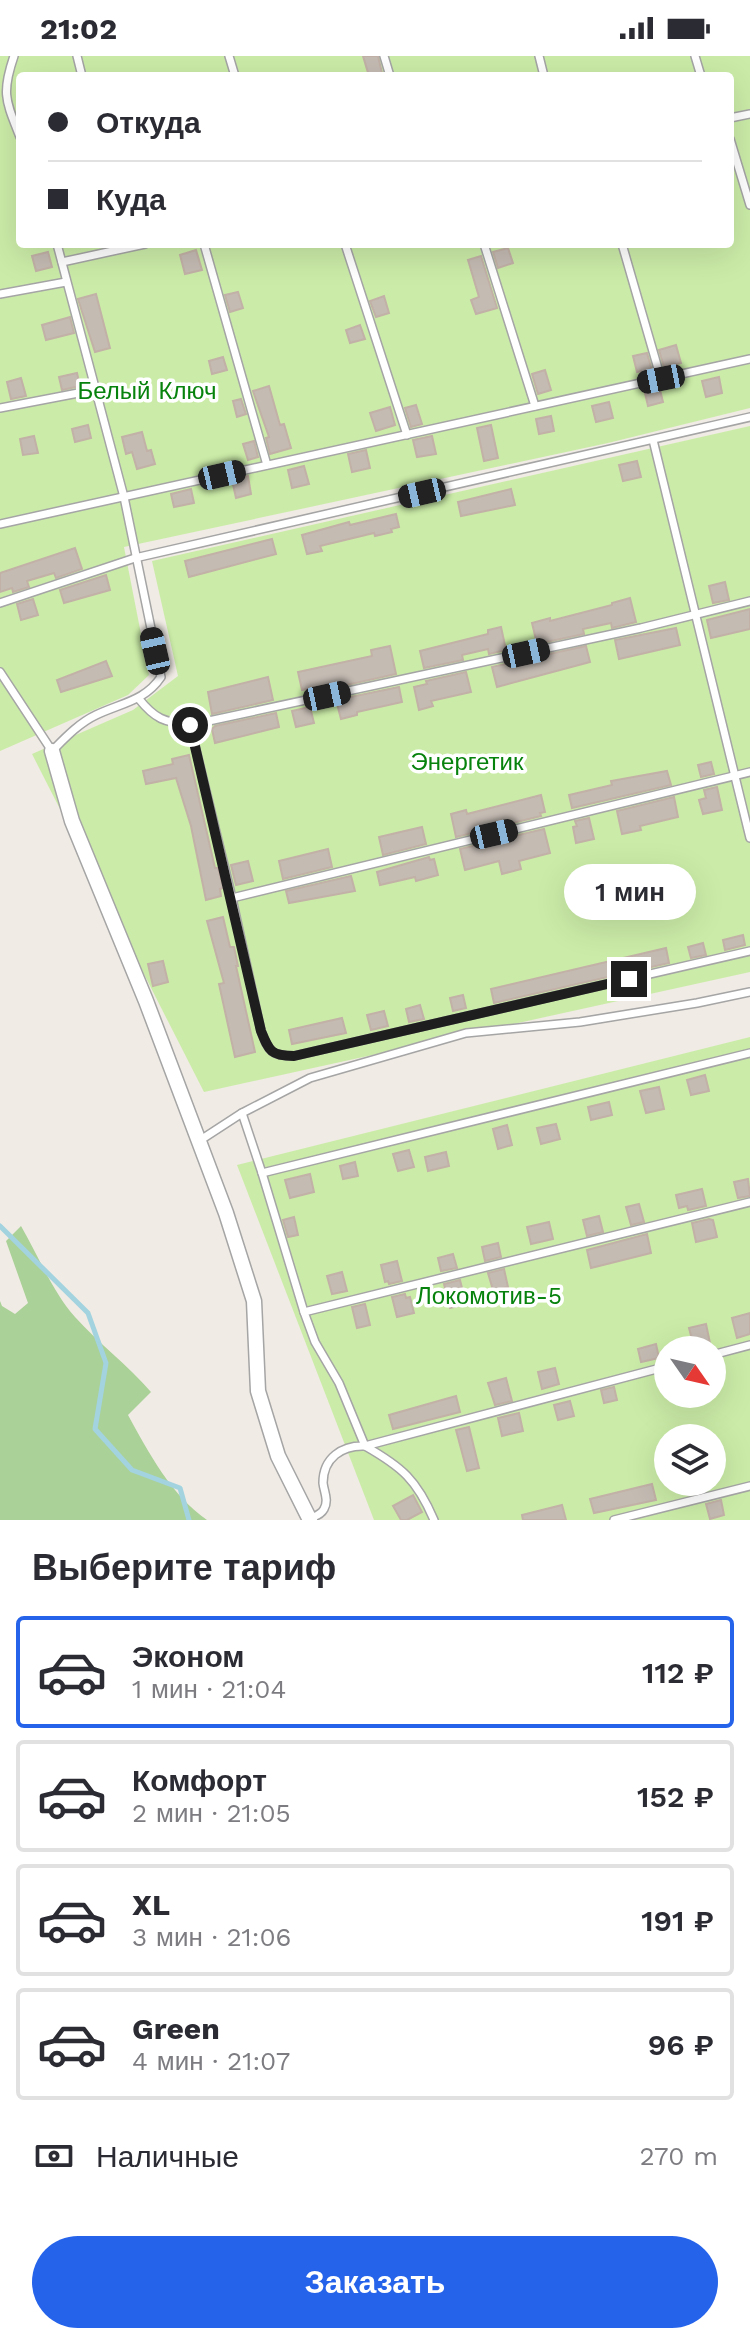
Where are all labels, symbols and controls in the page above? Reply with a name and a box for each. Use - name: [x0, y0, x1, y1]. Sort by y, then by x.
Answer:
- text: 21:02: [40, 11, 117, 46]
- text: Откуда: [96, 105, 201, 140]
- text: Куда: [96, 182, 166, 217]
- car: [635, 363, 687, 395]
- park label: Белый Ключ: [77, 377, 217, 405]
- car: [196, 458, 248, 492]
- car: [396, 476, 448, 510]
- car: [138, 625, 172, 677]
- car: [500, 636, 552, 670]
- car: [301, 679, 353, 713]
- route start: [172, 707, 208, 743]
- park label: Энергетик: [411, 748, 524, 776]
- car: [468, 817, 520, 851]
- callout: 1 мин: [563, 863, 695, 919]
- text: 1 мин: [595, 877, 665, 907]
- route end: [611, 961, 647, 997]
- park label: Локомотив-5: [416, 1282, 562, 1310]
- north arrow: [654, 1336, 726, 1408]
- map controls: [654, 1336, 726, 1496]
- button: layers: [654, 1424, 726, 1496]
- text: Выберите тариф: [32, 1547, 336, 1589]
- icon: car: [36, 1636, 108, 1708]
- text: Эконом: [132, 1639, 245, 1674]
- text: 112 ₽: [642, 1655, 714, 1690]
- text: 1 мин · 21:04: [132, 1674, 286, 1704]
- icon: car: [36, 1760, 108, 1832]
- text: Комфорт: [132, 1763, 267, 1798]
- text: 152 ₽: [637, 1779, 714, 1814]
- text: 2 мин · 21:05: [132, 1798, 291, 1828]
- icon: car: [36, 1884, 108, 1956]
- text: XL: [132, 1887, 170, 1922]
- text: 191 ₽: [641, 1903, 714, 1938]
- text: 3 мин · 21:06: [132, 1922, 291, 1952]
- icon: car: [36, 2008, 108, 2080]
- text: Green: [132, 2011, 220, 2046]
- text: 96 ₽: [648, 2027, 714, 2062]
- text: 4 мин · 21:07: [132, 2046, 290, 2076]
- icon: cash: [32, 2134, 76, 2178]
- text: Наличные: [96, 2139, 239, 2174]
- text: 270 m: [639, 2141, 718, 2171]
- button: Заказать: [32, 2236, 718, 2328]

